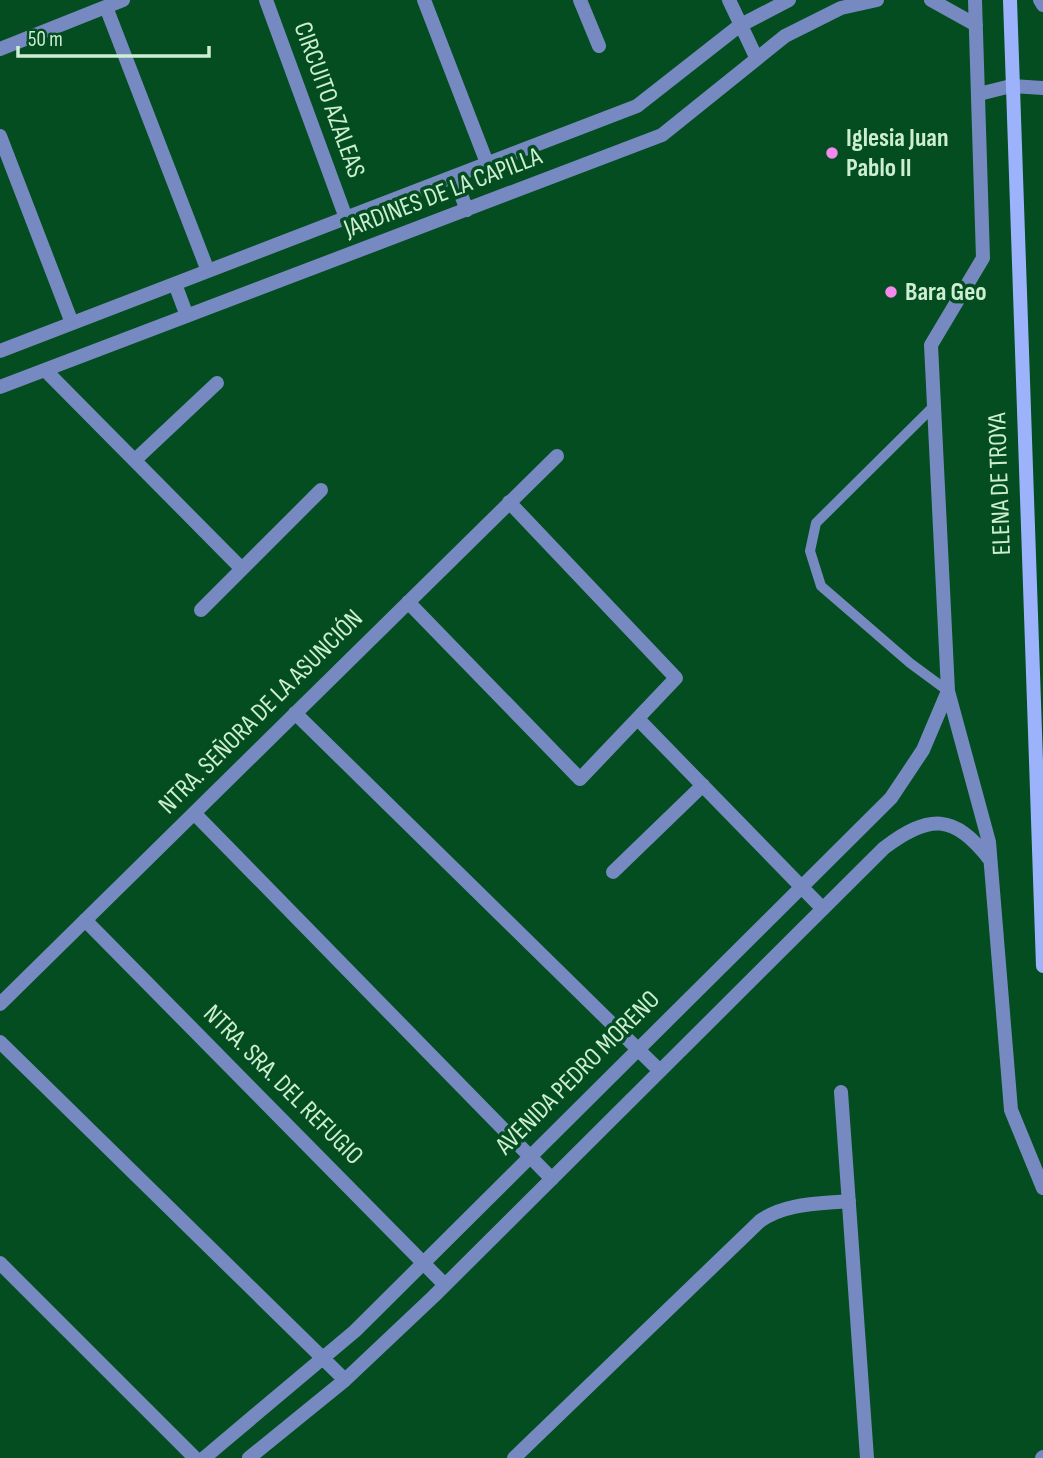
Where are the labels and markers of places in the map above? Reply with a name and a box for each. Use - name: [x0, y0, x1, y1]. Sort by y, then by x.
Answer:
- place label: Iglesia Juan Pablo II: [846, 123, 948, 184]
- marker: Iglesia Juan Pablo II: [824, 145, 840, 161]
- place label: Bara Geo: [905, 277, 987, 308]
- marker: Bara Geo: [883, 284, 899, 300]

